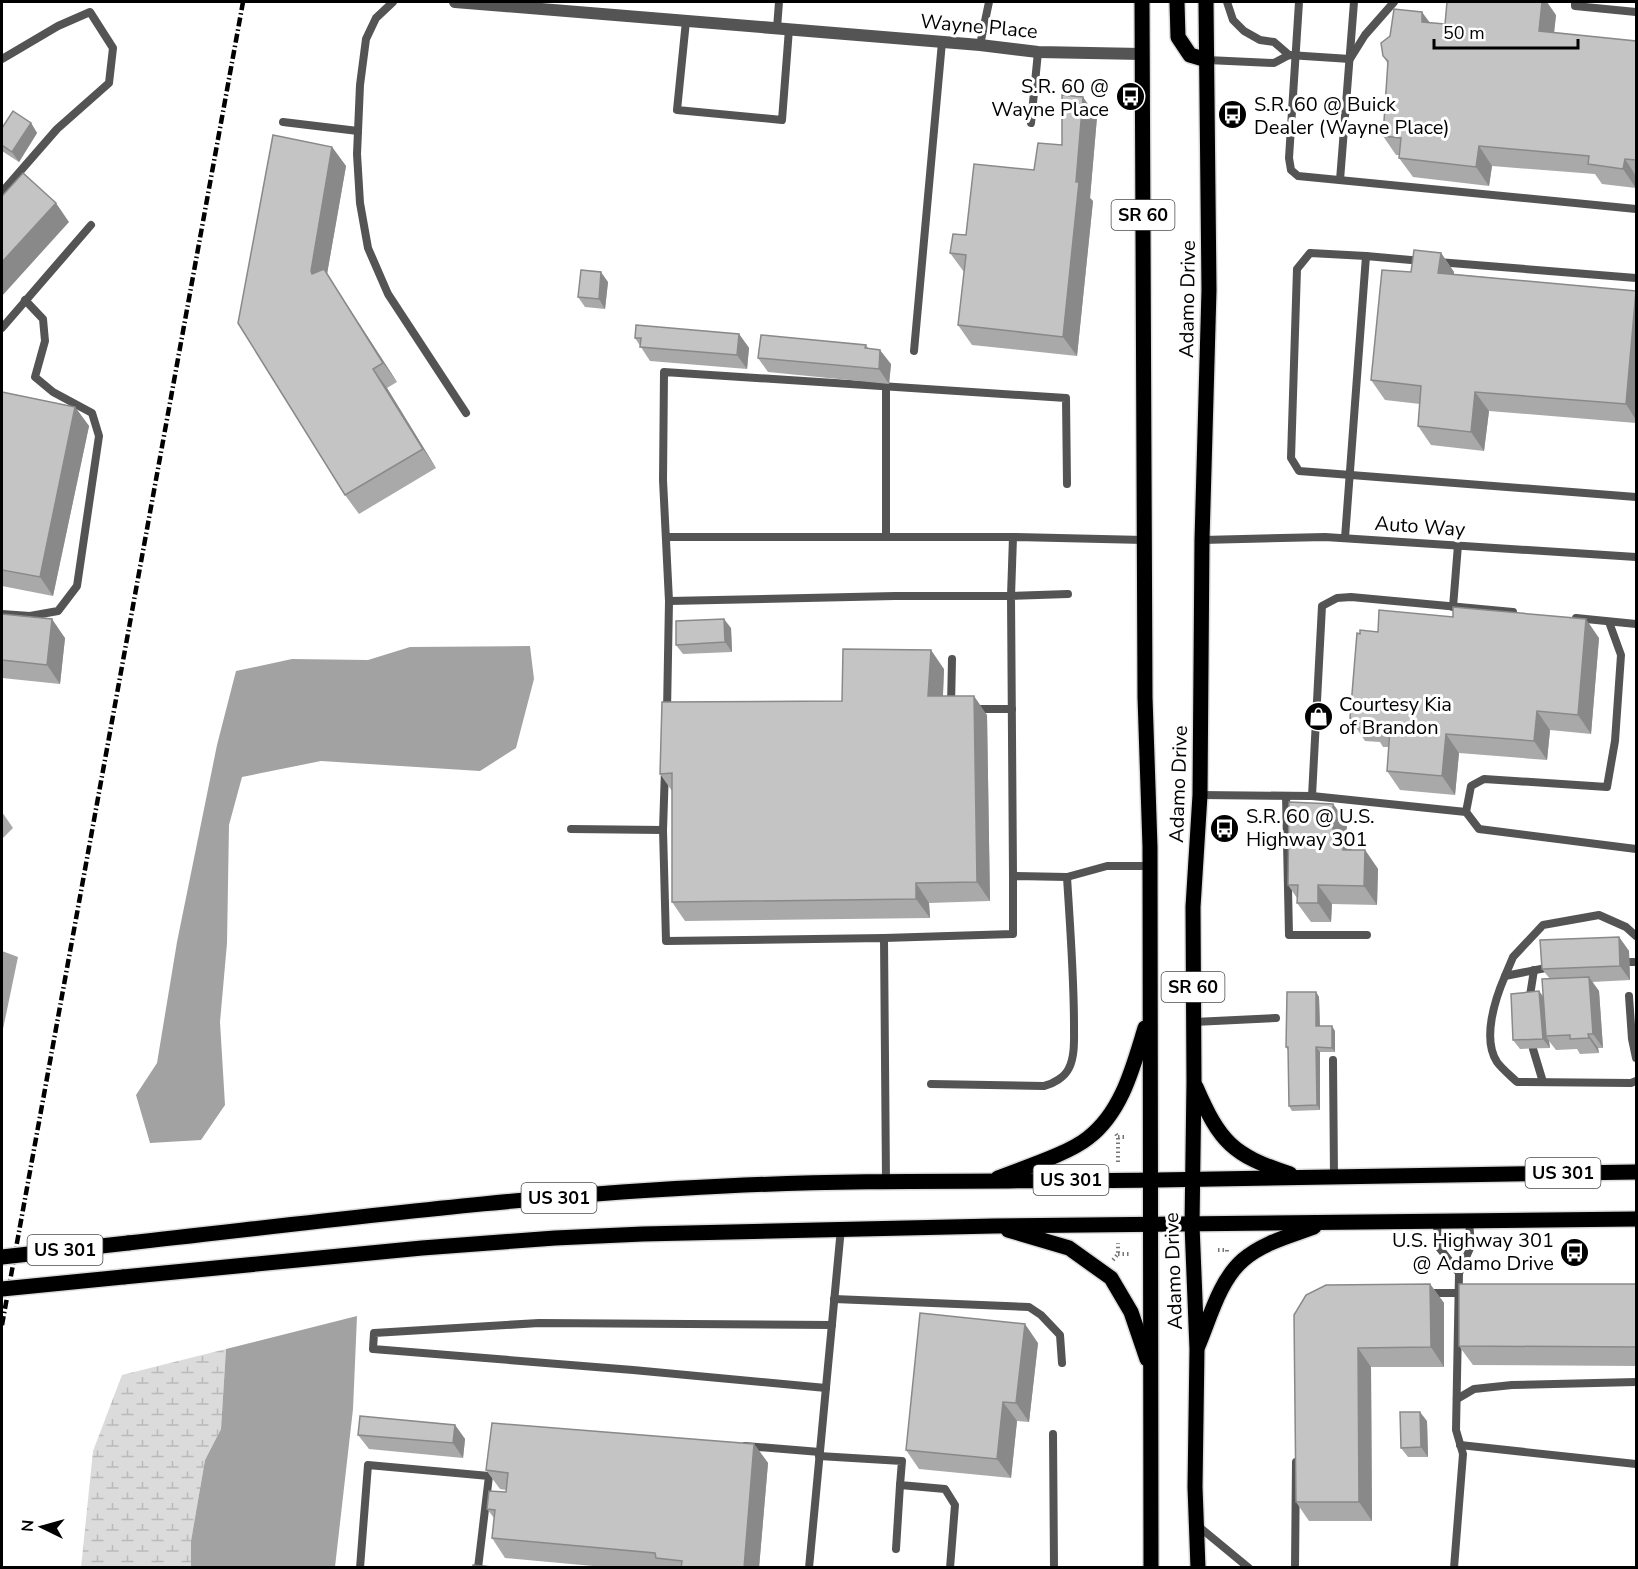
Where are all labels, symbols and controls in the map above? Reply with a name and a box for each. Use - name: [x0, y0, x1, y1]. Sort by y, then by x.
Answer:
- street label: Wayne Place: [919, 8, 1039, 45]
- scale bar: [1434, 12, 1578, 50]
- text: 50 m: [1443, 21, 1485, 45]
- place label: S.R. 60 @ Wayne Place: [991, 73, 1109, 123]
- bus stop icon: S.R. 60 @ Wayne Place: [1114, 81, 1146, 113]
- place label: S.R. 60 @ Buick Dealer (Wayne Place): [1254, 91, 1450, 141]
- bus stop icon: S.R. 60 @ Buick Dealer (Wayne Place): [1217, 99, 1249, 131]
- road number: SR 60: [1112, 200, 1174, 230]
- street label: Adamo Drive: [1173, 240, 1202, 358]
- street label: Auto Way: [1374, 510, 1467, 543]
- place label: Courtesy Kia of Brandon: [1339, 691, 1452, 741]
- shop icon: Courtesy Kia of Brandon: [1302, 700, 1334, 732]
- street label: Adamo Drive: [1163, 725, 1194, 843]
- place label: S.R. 60 @ U.S. Highway 301: [1246, 803, 1375, 853]
- bus stop icon: S.R. 60 @ U.S. Highway 301: [1209, 812, 1241, 844]
- road number: SR 60: [1162, 972, 1224, 1002]
- road number: US 301: [1526, 1158, 1600, 1188]
- road number: US 301: [1034, 1165, 1108, 1195]
- road number: US 301: [522, 1183, 596, 1213]
- street label: Adamo Drive: [1158, 1212, 1189, 1330]
- place label: U.S. Highway 301 @ Adamo Drive: [1392, 1227, 1554, 1277]
- road number: US 301: [28, 1235, 103, 1265]
- bus stop icon: U.S. Highway 301 @ Adamo Drive: [1559, 1236, 1591, 1268]
- north arrow: [12, 1497, 72, 1557]
- text: N: [17, 1519, 40, 1533]

